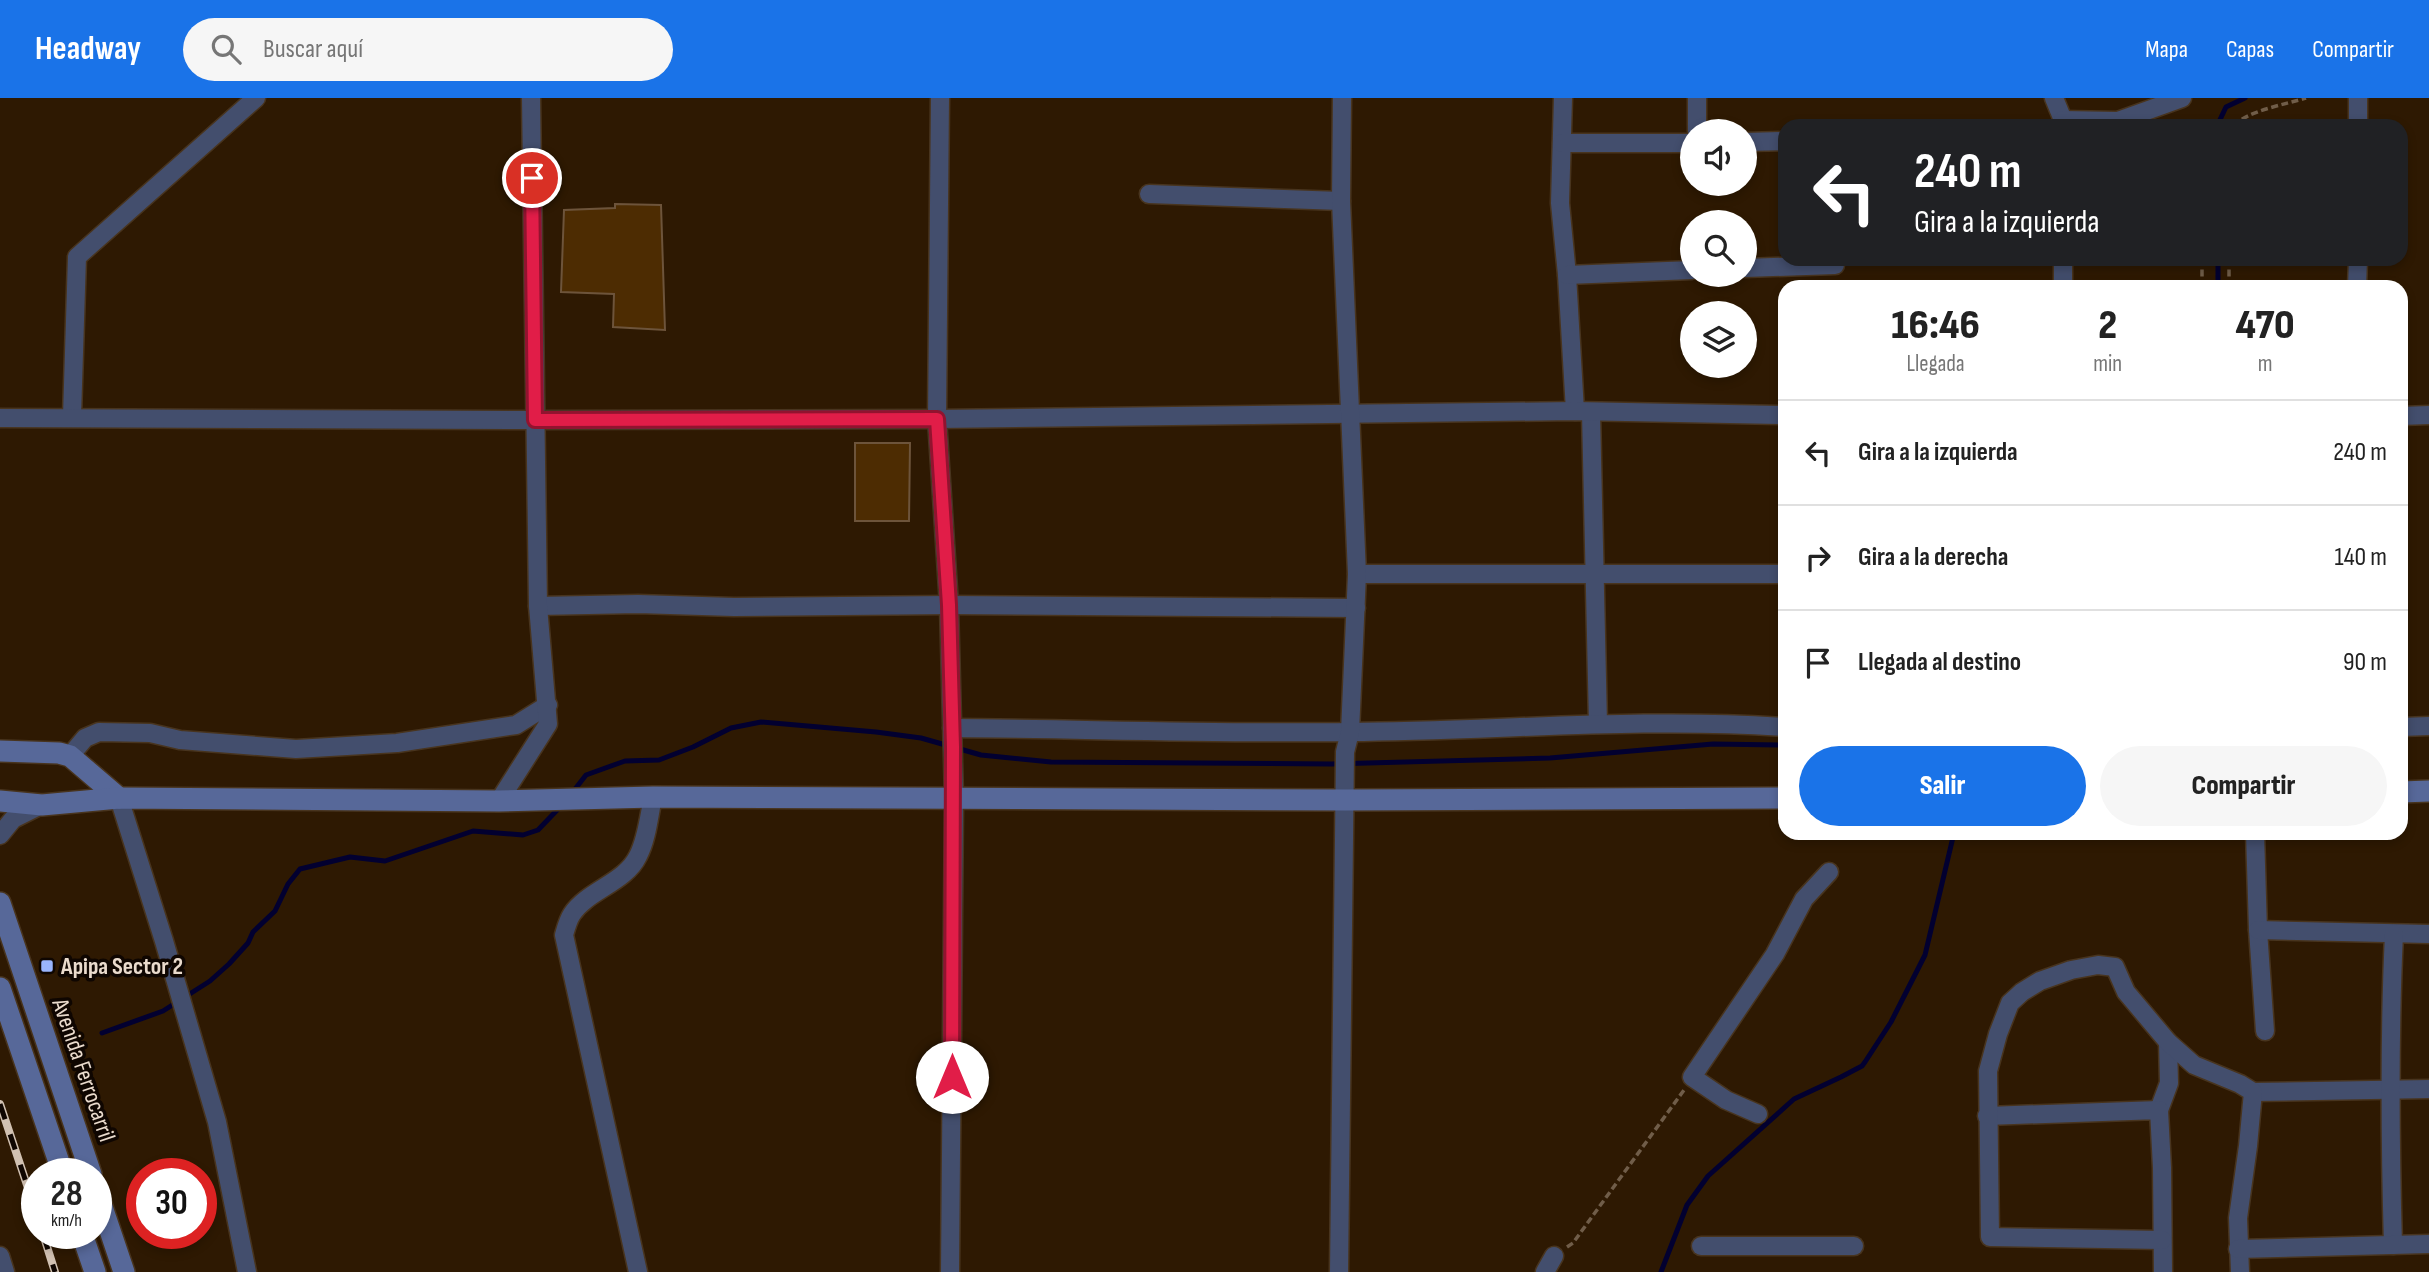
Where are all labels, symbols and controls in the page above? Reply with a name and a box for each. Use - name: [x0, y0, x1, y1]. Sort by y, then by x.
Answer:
- search box: [183, 18, 673, 81]
- text: Headway: [35, 29, 141, 69]
- icon: search: [207, 30, 245, 68]
- text: Buscar aquí: [263, 34, 363, 65]
- text: Mapa: [2145, 35, 2188, 64]
- text: Capas: [2226, 35, 2274, 64]
- text: Compartir: [2312, 35, 2394, 64]
- map controls: [1680, 119, 1757, 378]
- button: sound: [1680, 119, 1757, 196]
- text: 240 m: [1914, 143, 2022, 202]
- icon: left: [1799, 147, 1890, 238]
- pin: [502, 148, 562, 208]
- icon: arrive: [513, 159, 551, 197]
- text: Gira a la izquierda: [1914, 203, 2100, 242]
- button: search: [1680, 210, 1757, 287]
- text: 16:46: [1891, 300, 1980, 351]
- text: 2: [2098, 300, 2117, 351]
- text: 470: [2235, 300, 2295, 351]
- button: layers: [1680, 301, 1757, 378]
- text: Llegada: [1906, 350, 1965, 378]
- text: min: [2093, 350, 2122, 378]
- text: m: [2258, 350, 2272, 378]
- icon: left: [1799, 434, 1837, 472]
- text: Gira a la izquierda: [1858, 437, 2018, 468]
- text: 240 m: [2333, 437, 2387, 468]
- icon: right: [1799, 539, 1837, 577]
- text: Gira a la derecha: [1858, 542, 2008, 573]
- text: 140 m: [2335, 542, 2387, 573]
- icon: arrive: [1799, 644, 1837, 682]
- text: Llegada al destino: [1858, 647, 2021, 678]
- text: 90 m: [2343, 647, 2387, 678]
- button: Salir: [1799, 746, 2086, 826]
- button: Compartir: [2100, 746, 2387, 826]
- place label: Apipa Sector 2: [60, 952, 183, 981]
- marker: Apipa Sector 2: [39, 958, 55, 974]
- street label: Avenida Ferrocarril: [45, 994, 122, 1146]
- position arrow: [915, 1040, 989, 1114]
- speed limit sign: 30: [126, 1158, 217, 1249]
- text: 28: [51, 1173, 82, 1216]
- text: km/h: [51, 1210, 82, 1231]

